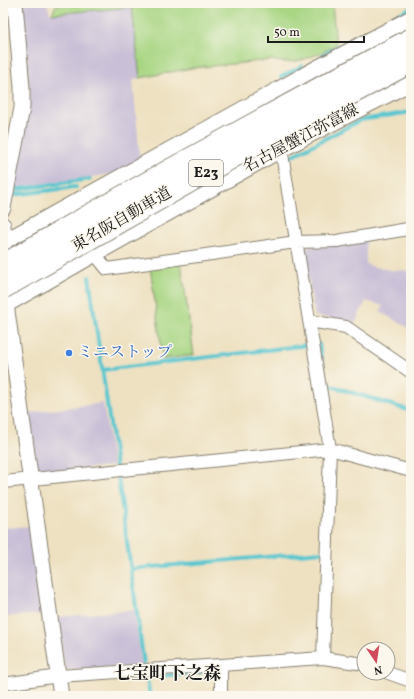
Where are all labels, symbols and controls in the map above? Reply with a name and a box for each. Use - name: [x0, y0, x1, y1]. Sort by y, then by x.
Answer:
- scale bar: [268, 18, 364, 44]
- text: 50 m: [274, 25, 300, 41]
- street label: 名古屋蟹江弥富線: [239, 99, 363, 179]
- road number: E23: [189, 160, 223, 186]
- street label: 東名阪自動車道: [68, 182, 176, 258]
- place label: ミニストップ: [77, 342, 173, 364]
- marker: ミニストップ: [64, 348, 74, 358]
- north arrow: [356, 641, 396, 681]
- text: N: [372, 661, 383, 677]
- district label: 七宝町下之森: [113, 662, 221, 687]

